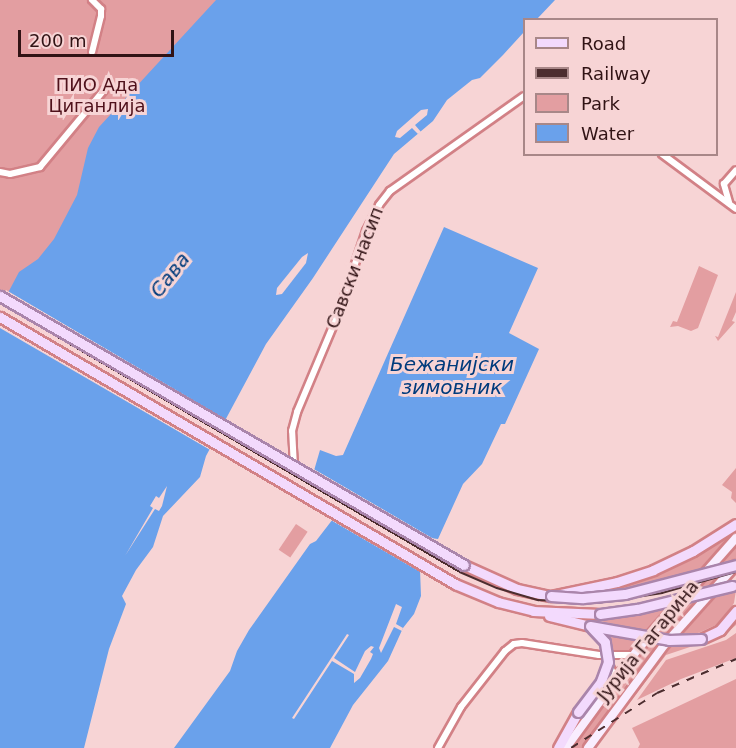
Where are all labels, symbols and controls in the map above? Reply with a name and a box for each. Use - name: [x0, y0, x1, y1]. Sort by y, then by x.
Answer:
- scale bar: [21, 18, 177, 56]
- legend: [523, 18, 718, 156]
- text: 200 m: [29, 30, 87, 51]
- text: Road: [581, 33, 626, 54]
- text: Railway: [581, 63, 651, 84]
- park label: ПИО Ада Циганлија: [48, 75, 146, 118]
- text: Park: [581, 93, 620, 114]
- text: Water: [581, 123, 634, 144]
- street label: Савски насип: [322, 204, 388, 332]
- water label: Сава: [145, 248, 195, 302]
- water label: Бежанијски зимовник: [390, 352, 514, 399]
- street label: Јурија Гагарина: [593, 576, 703, 706]

